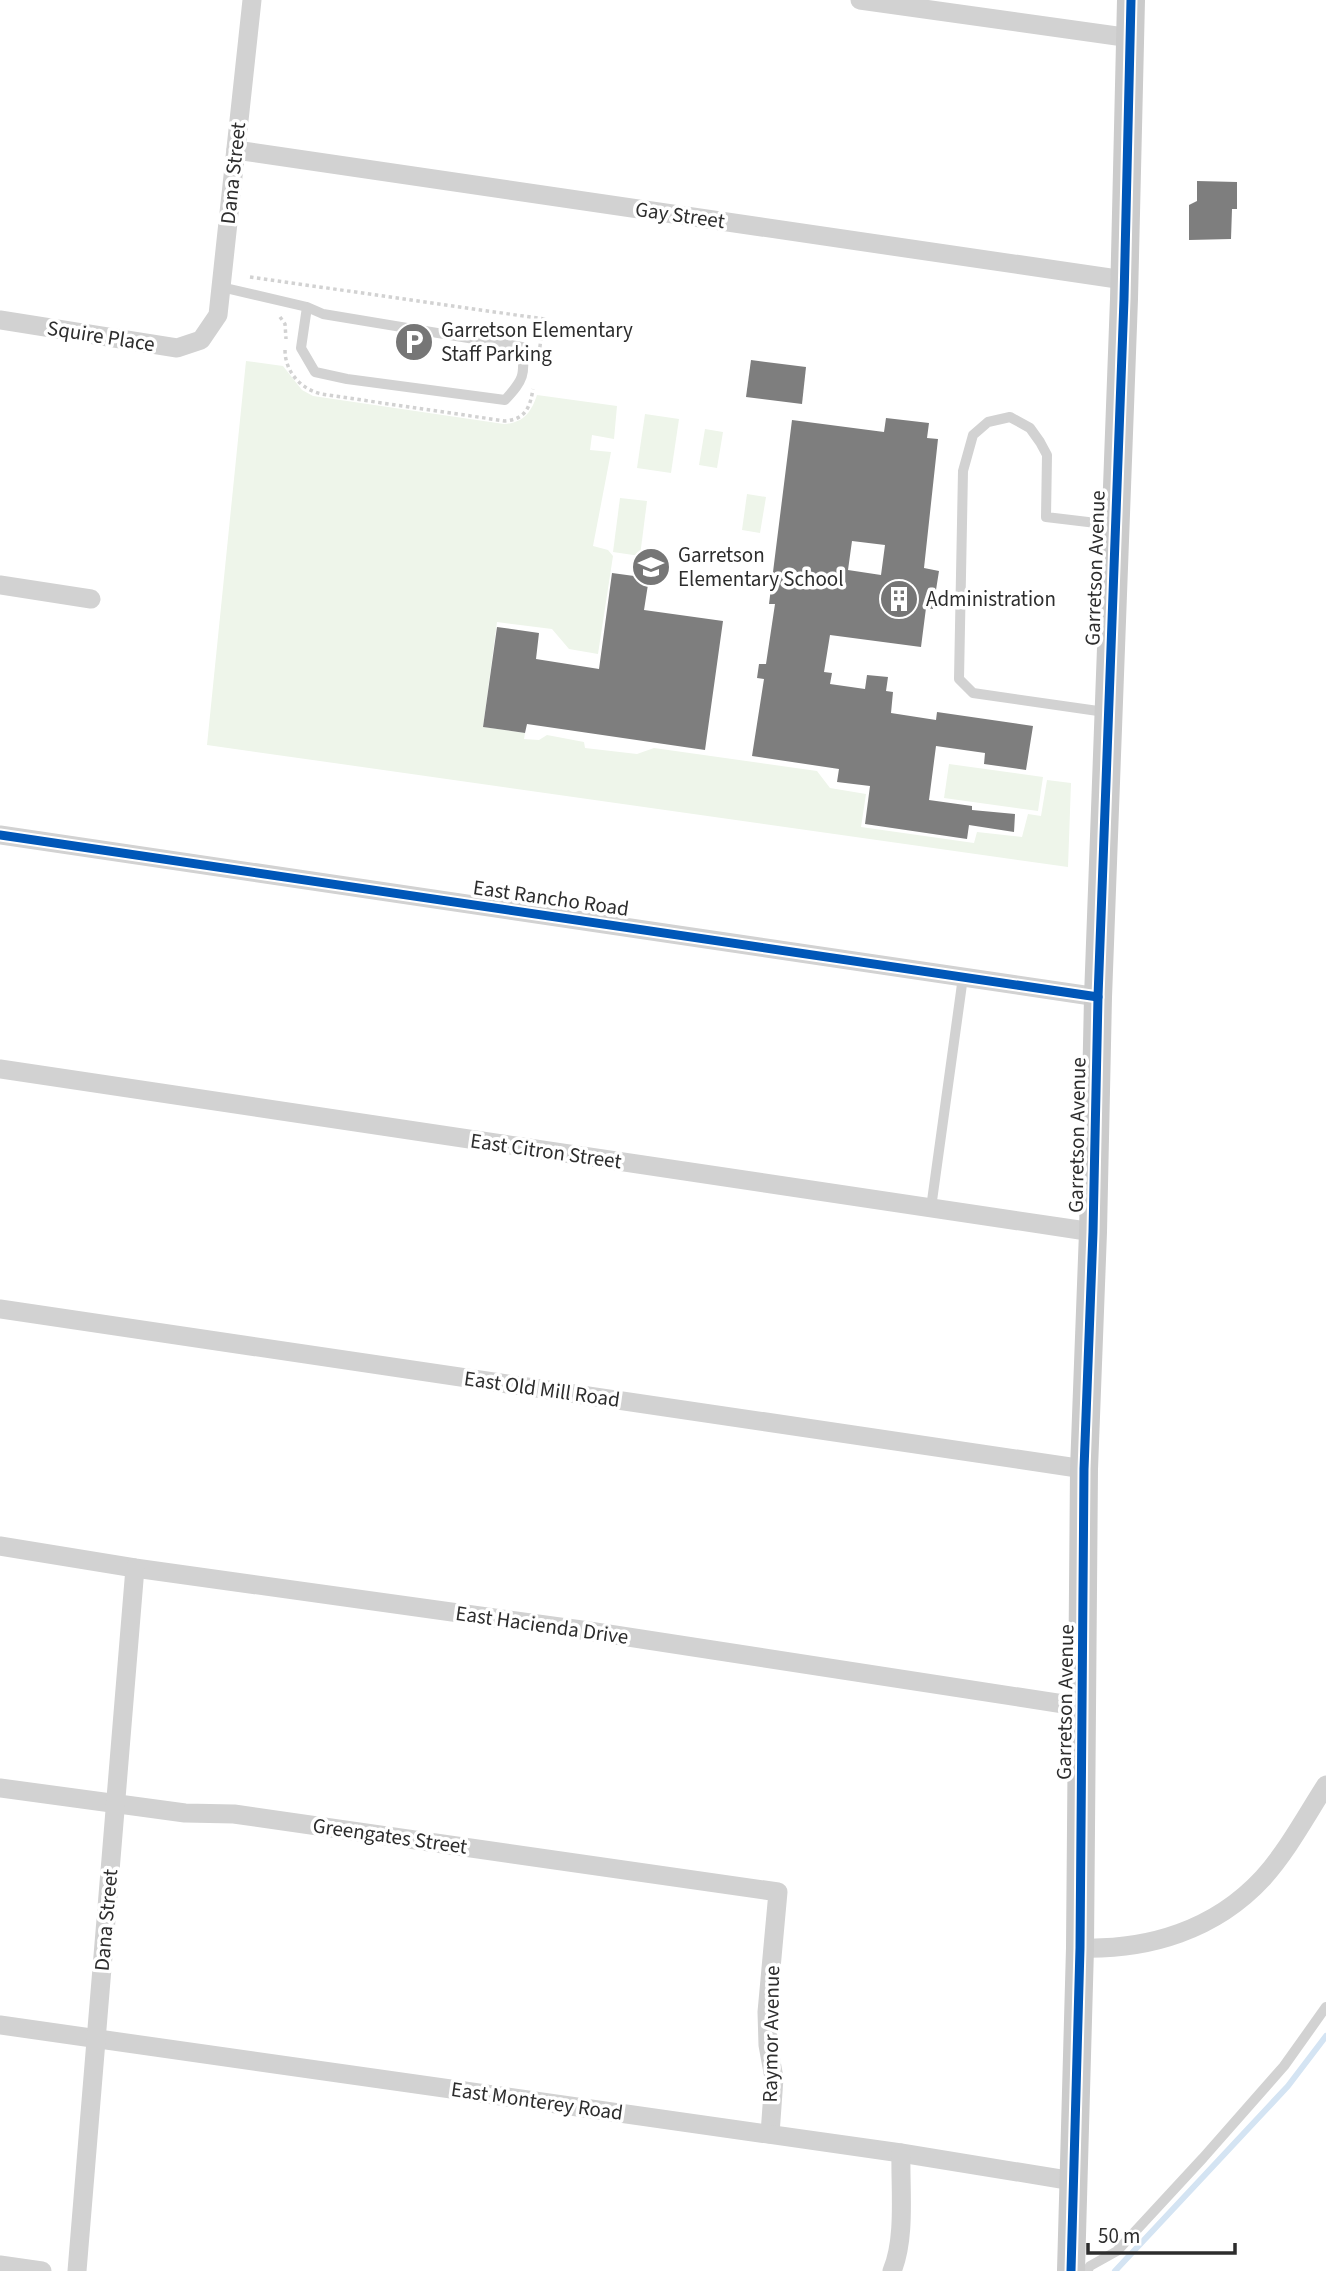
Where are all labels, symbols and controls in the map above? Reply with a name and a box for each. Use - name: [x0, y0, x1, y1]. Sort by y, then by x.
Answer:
- street label: Dana Street: [213, 121, 253, 225]
- street label: Gay Street: [633, 194, 727, 236]
- street label: Squire Place: [45, 313, 157, 359]
- place label: Garretson Elementary Staff Parking: [441, 315, 633, 369]
- parking icon: Garretson Elementary Staff Parking: [393, 321, 435, 363]
- street label: Garretson Avenue: [1077, 490, 1113, 646]
- place label: Garretson Elementary School: [678, 540, 844, 594]
- school or university icon: Garretson Elementary School: [630, 546, 672, 588]
- building icon: Administration: [878, 578, 920, 620]
- place label: Administration: [926, 584, 1056, 614]
- street label: East Rancho Road: [471, 872, 631, 924]
- street label: Garretson Avenue: [1061, 1057, 1093, 1213]
- street label: East Citron Street: [468, 1126, 624, 1176]
- street label: East Old Mill Road: [462, 1363, 622, 1415]
- street label: East Hacienda Drive: [454, 1598, 630, 1652]
- street label: Garretson Avenue: [1049, 1624, 1081, 1780]
- street label: Greengates Street: [311, 1810, 469, 1862]
- street label: Dana Street: [87, 1868, 125, 1972]
- street label: Raymor Avenue: [755, 1965, 787, 2103]
- street label: East Monterey Road: [449, 2074, 625, 2128]
- scale bar: [1088, 2212, 1235, 2256]
- text: 50 m: [1098, 2221, 1140, 2251]

